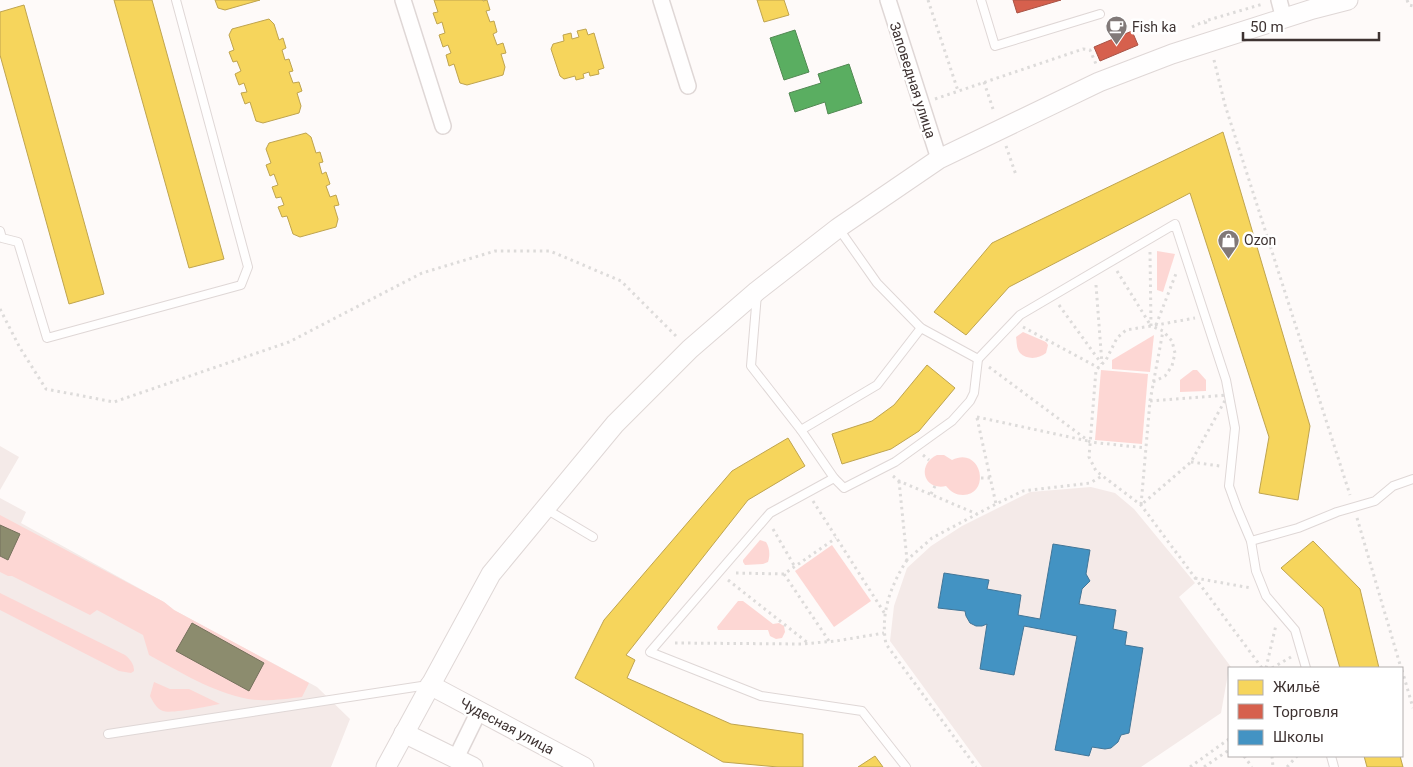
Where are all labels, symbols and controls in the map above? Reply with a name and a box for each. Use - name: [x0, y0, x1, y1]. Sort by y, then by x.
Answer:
- scale bar: [1243, 10, 1379, 42]
- cafe icon: Fish ka: [1104, 15, 1128, 46]
- text: 50 m: [1250, 18, 1284, 36]
- place label: Fish ka: [1132, 19, 1176, 35]
- street label: Заповедная улица: [887, 20, 939, 140]
- shop icon: Ozon: [1216, 228, 1240, 259]
- place label: Ozon: [1244, 232, 1276, 248]
- legend: [1228, 667, 1403, 757]
- text: Жильё: [1273, 678, 1320, 696]
- street label: Чудесная улица: [457, 694, 557, 758]
- text: Торговля: [1273, 703, 1338, 721]
- text: Школы: [1273, 728, 1324, 746]

